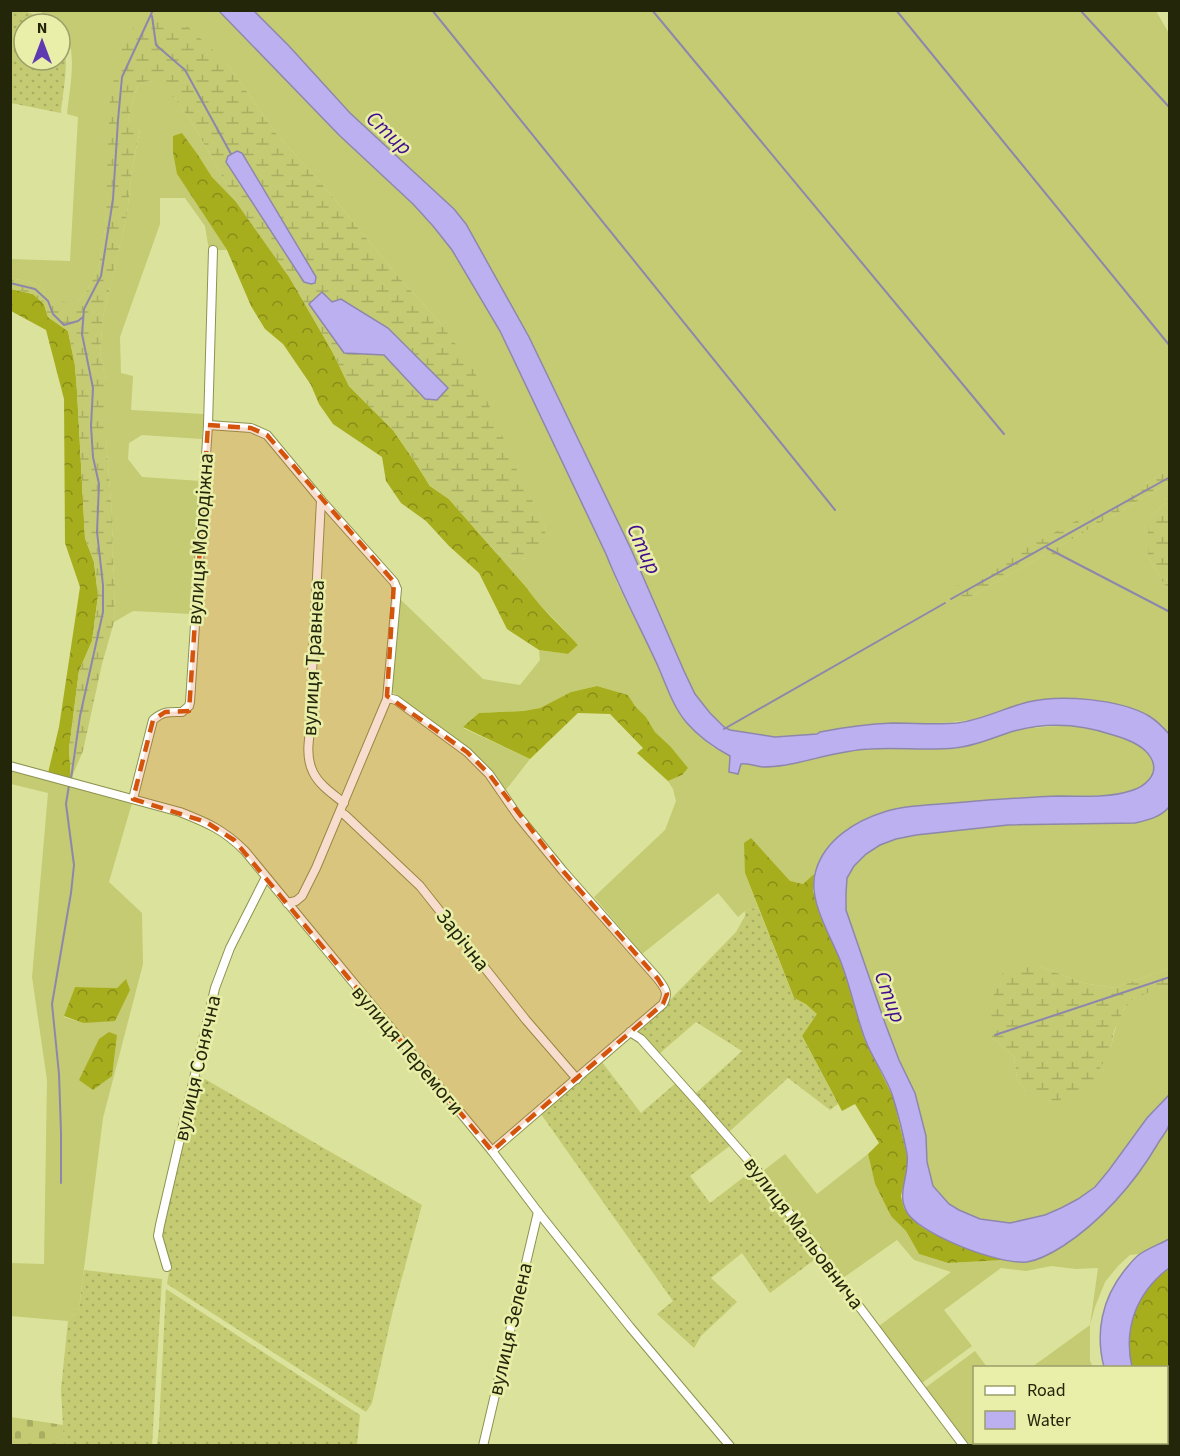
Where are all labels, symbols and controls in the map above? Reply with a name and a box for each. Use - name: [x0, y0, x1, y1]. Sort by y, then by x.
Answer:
- north arrow: [12, 12, 72, 72]
- text: N: [37, 17, 47, 39]
- water label: Стир: [359, 103, 419, 163]
- street label: вулиця Молодіжна: [179, 452, 221, 626]
- water label: Стир: [618, 518, 670, 580]
- street label: вулиця Травнева: [294, 579, 332, 737]
- street label: Зарічна: [429, 902, 497, 978]
- water label: Стир: [866, 967, 914, 1027]
- street label: вулиця Перемоги: [345, 979, 471, 1121]
- street label: вулиця Сонячна: [166, 992, 228, 1144]
- street label: вулиця Мальовнича: [737, 1150, 871, 1316]
- street label: вулиця Зелена: [480, 1259, 540, 1399]
- legend: [973, 1366, 1168, 1444]
- text: Road: [1027, 1378, 1066, 1403]
- text: Water: [1027, 1408, 1071, 1433]

